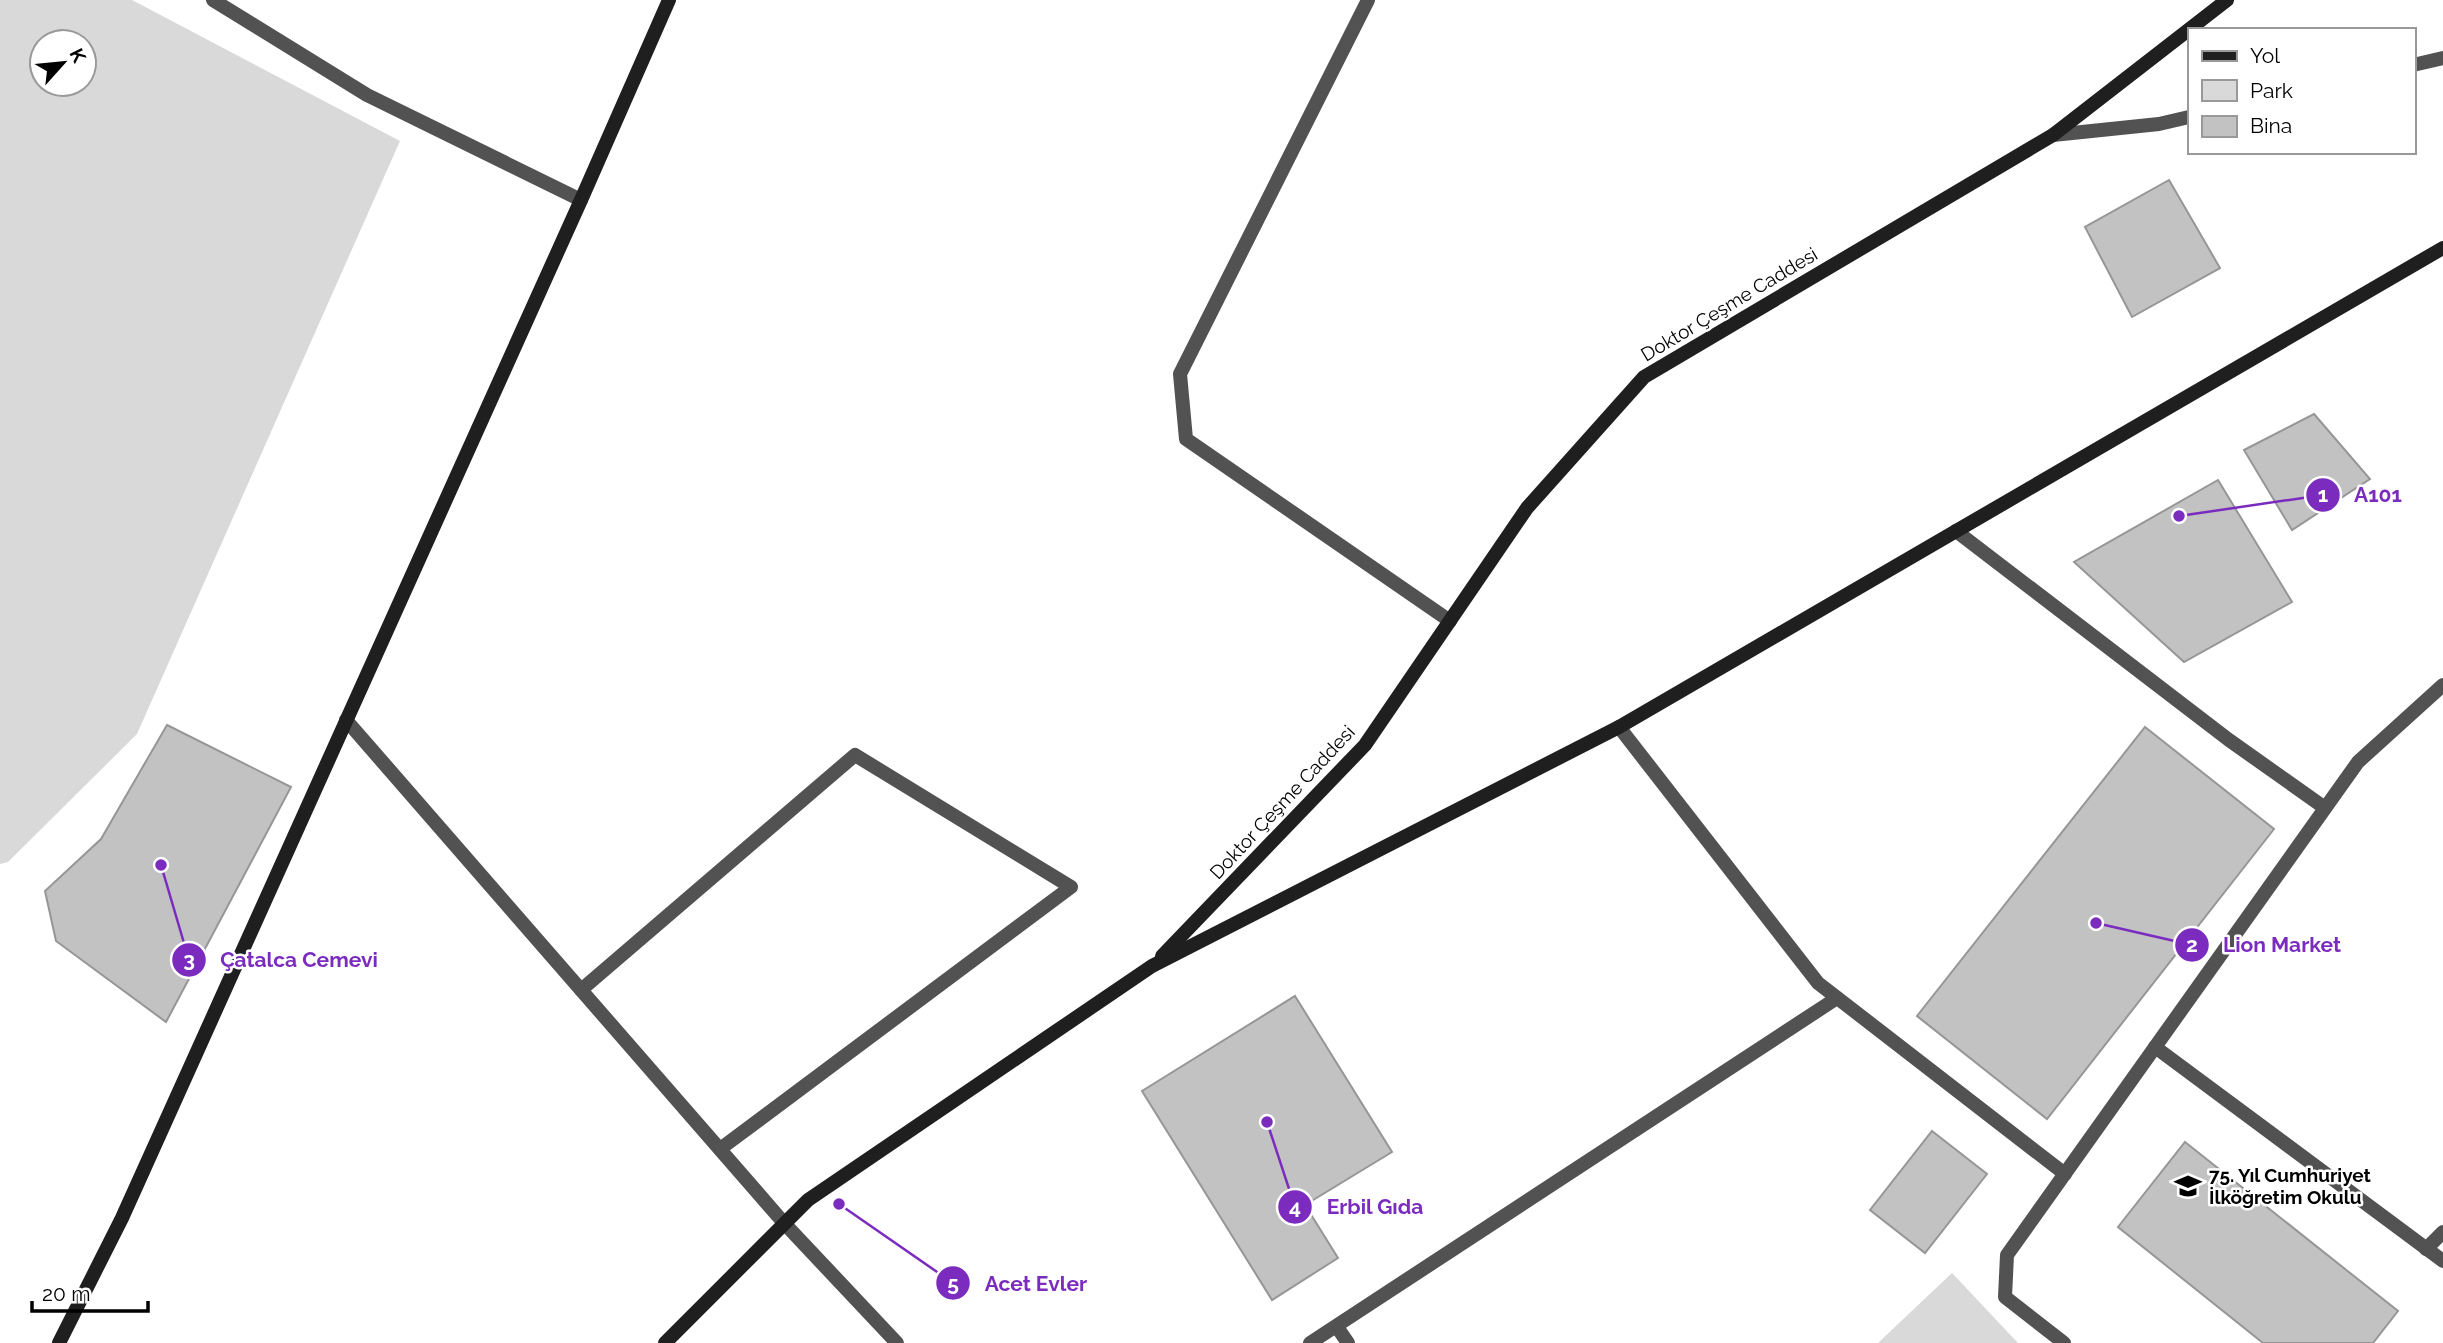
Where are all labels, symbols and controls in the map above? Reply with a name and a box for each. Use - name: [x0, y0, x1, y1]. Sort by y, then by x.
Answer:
- north arrow: [28, 28, 98, 98]
- legend: [2188, 28, 2415, 154]
- text: Yol: [2250, 43, 2280, 68]
- text: K: [65, 45, 91, 66]
- text: Park: [2250, 78, 2293, 103]
- text: Bina: [2250, 113, 2292, 138]
- street label: Doktor Çeşme Caddesi: [1637, 243, 1821, 365]
- callout: A101: [2305, 474, 2416, 516]
- text: 1: [2318, 482, 2328, 507]
- text: A101: [2354, 482, 2402, 507]
- street label: Doktor Çeşme Caddesi: [1205, 721, 1359, 883]
- callout: Lion Market: [2174, 924, 2355, 966]
- text: 2: [2186, 932, 2198, 957]
- text: Lion Market: [2223, 932, 2341, 957]
- callout: Çatalca Cemevi: [171, 939, 392, 981]
- text: 3: [183, 947, 195, 972]
- text: Çatalca Cemevi: [220, 947, 378, 972]
- place label: 75. Yıl Cumhuriyet İlköğretim Okulu: [2209, 1164, 2372, 1208]
- school or university icon: 75. Yıl Cumhuriyet İlköğretim Okulu: [2173, 1171, 2203, 1201]
- callout: Erbil Gıda: [1277, 1186, 1438, 1228]
- text: 4: [1289, 1194, 1301, 1219]
- text: Erbil Gıda: [1327, 1194, 1423, 1219]
- callout: Acet Evler: [936, 1262, 1101, 1304]
- scale bar: [32, 1270, 147, 1314]
- text: 5: [947, 1271, 959, 1296]
- text: Acet Evler: [985, 1271, 1087, 1296]
- text: 20 m: [42, 1281, 90, 1306]

